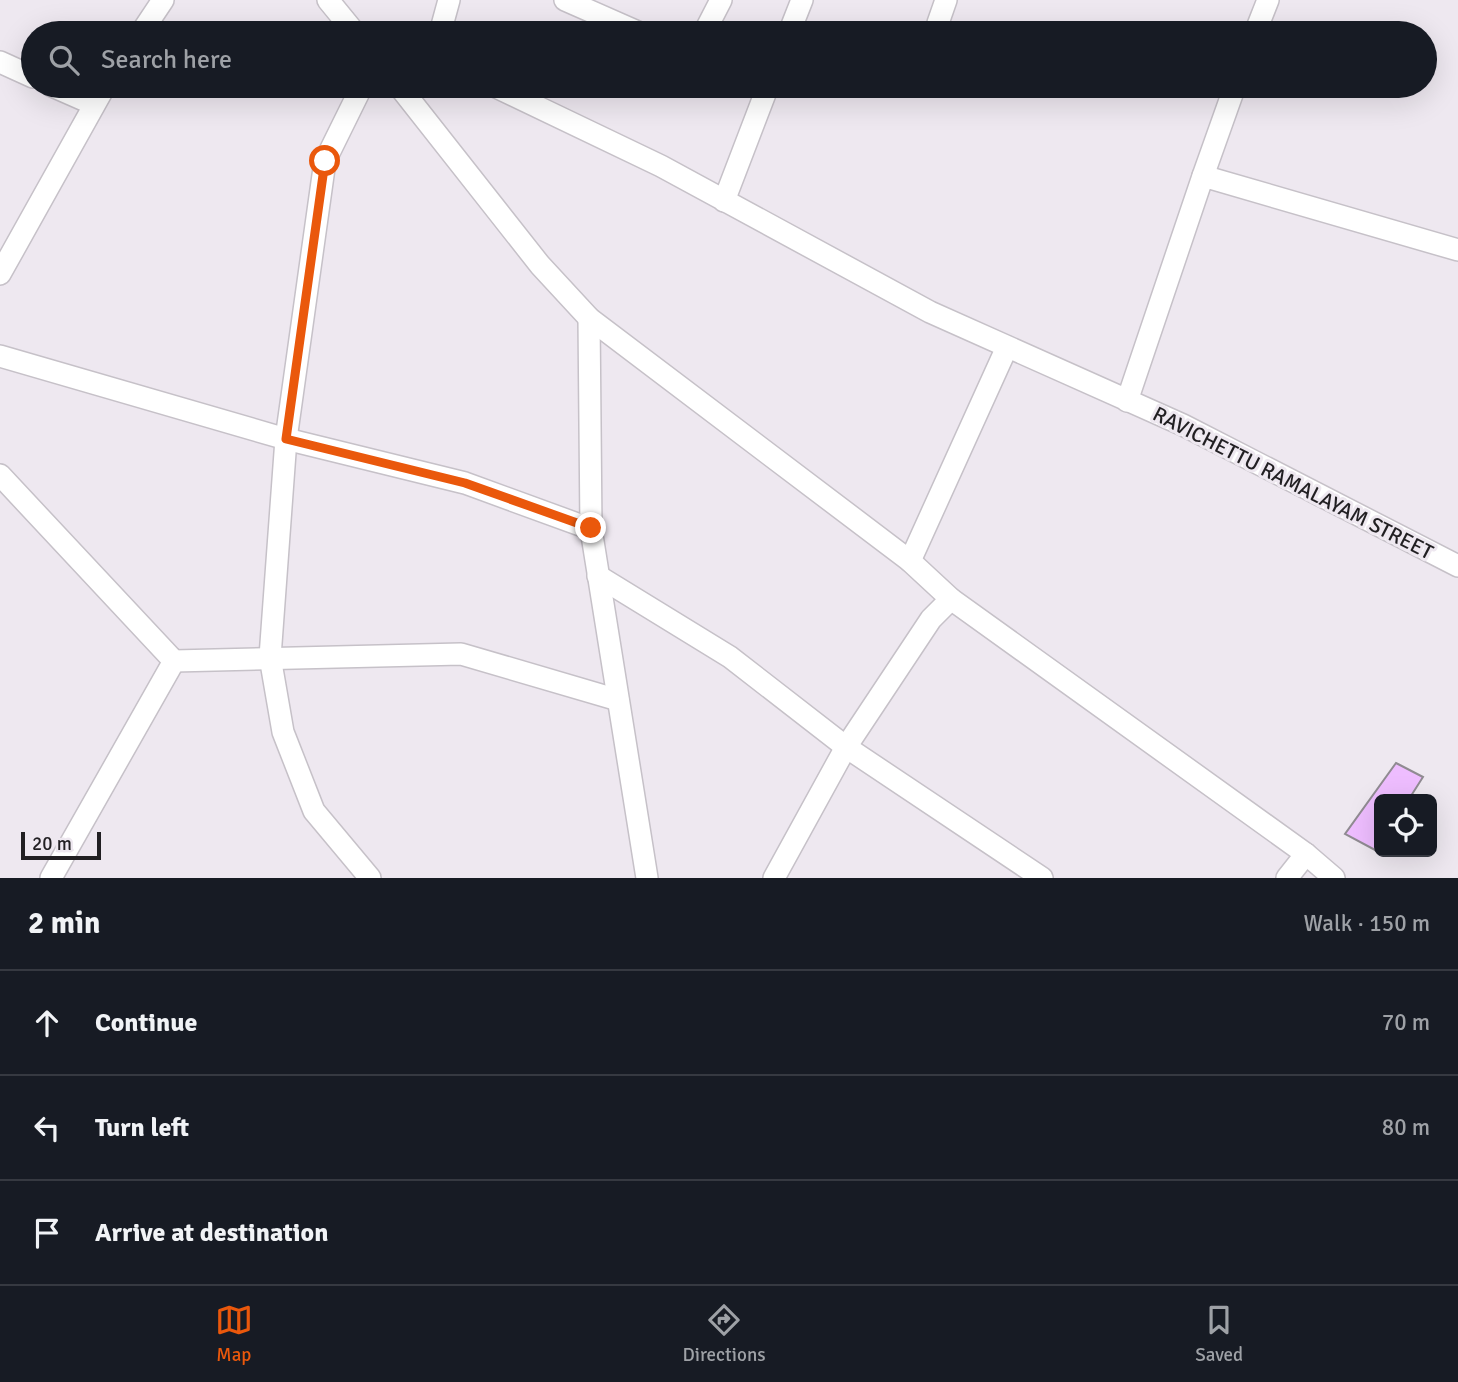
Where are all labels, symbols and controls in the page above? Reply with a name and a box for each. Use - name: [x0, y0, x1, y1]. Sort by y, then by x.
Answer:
- search box: [21, 21, 1437, 98]
- icon: search: [45, 41, 83, 79]
- text: Search here: [101, 44, 232, 76]
- route start: [309, 145, 340, 176]
- street label: RAVICHETTU RAMALAYAM STREET: [1148, 401, 1438, 566]
- route end: [575, 512, 606, 543]
- map controls: [1374, 794, 1437, 857]
- button: locate: [1374, 794, 1437, 857]
- scale bar: [21, 829, 102, 861]
- text: 20 m: [32, 832, 72, 856]
- text: 2 min: [28, 905, 100, 942]
- text: Walk · 150 m: [1304, 909, 1430, 938]
- icon: ahead: [28, 1004, 66, 1042]
- text: Continue: [95, 1007, 197, 1039]
- text: 70 m: [1382, 1008, 1430, 1037]
- icon: left: [28, 1109, 66, 1147]
- text: Turn left: [95, 1112, 189, 1144]
- text: 80 m: [1382, 1113, 1430, 1142]
- icon: arrive: [28, 1214, 66, 1252]
- text: Arrive at destination: [95, 1217, 328, 1249]
- tab: Map: [215, 1301, 253, 1367]
- tab: Directions: [683, 1301, 766, 1367]
- tab: Saved: [1195, 1301, 1243, 1367]

